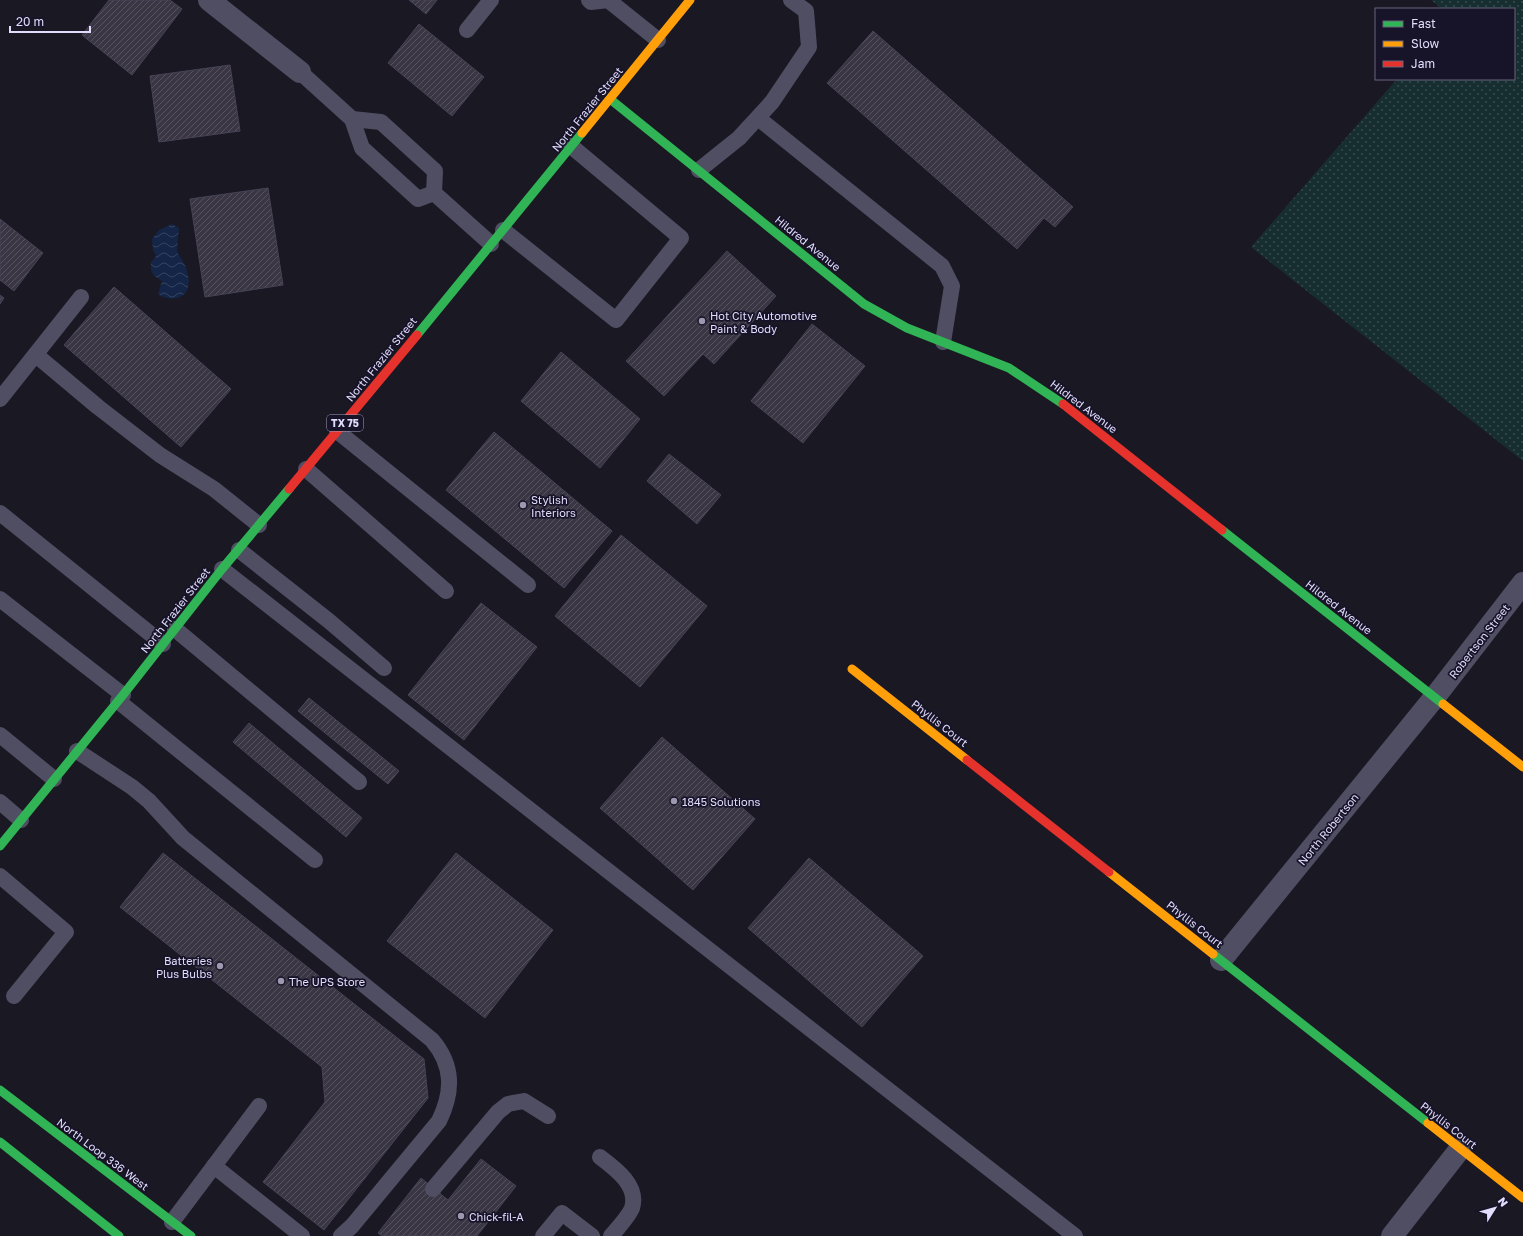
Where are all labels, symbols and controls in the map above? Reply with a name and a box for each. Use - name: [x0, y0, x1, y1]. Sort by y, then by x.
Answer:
- scale bar: [10, 8, 90, 34]
- legend: [1375, 8, 1515, 80]
- text: 20 m: [16, 14, 44, 29]
- text: Fast: [1411, 16, 1436, 31]
- text: Slow: [1411, 36, 1439, 51]
- text: Jam: [1411, 56, 1435, 71]
- street label: North Frazier Street: [549, 64, 625, 154]
- street label: Hildred Avenue: [773, 213, 843, 273]
- place label: Hot City Automotive Paint & Body: [710, 309, 817, 335]
- street label: North Frazier Street: [343, 314, 419, 404]
- marker: Hot City Automotive Paint & Body: [697, 316, 707, 326]
- street label: Hildred Avenue: [1048, 377, 1120, 435]
- road number: TX 75: [327, 415, 363, 431]
- place label: Stylish Interiors: [531, 493, 576, 519]
- marker: Stylish Interiors: [518, 500, 528, 510]
- street label: North Frazier Street: [138, 565, 212, 655]
- street label: Hildred Avenue: [1303, 577, 1375, 637]
- street label: Robertson Street: [1446, 601, 1512, 681]
- street label: Phyllis Court: [909, 697, 971, 749]
- street label: North Robertson: [1295, 790, 1361, 868]
- place label: 1845 Solutions: [682, 795, 760, 808]
- marker: 1845 Solutions: [669, 796, 679, 806]
- street label: Phyllis Court: [1164, 898, 1226, 950]
- place label: Batteries Plus Bulbs: [156, 954, 212, 980]
- marker: Batteries Plus Bulbs: [215, 961, 225, 971]
- place label: The UPS Store: [289, 975, 365, 988]
- marker: The UPS Store: [276, 976, 286, 986]
- street label: Phyllis Court: [1418, 1099, 1480, 1151]
- street label: North Loop 336 West: [55, 1115, 151, 1193]
- north arrow: [1475, 1188, 1515, 1228]
- text: N: [1496, 1194, 1511, 1209]
- place label: Chick-fil-A: [469, 1210, 524, 1223]
- marker: Chick-fil-A: [456, 1211, 466, 1221]

